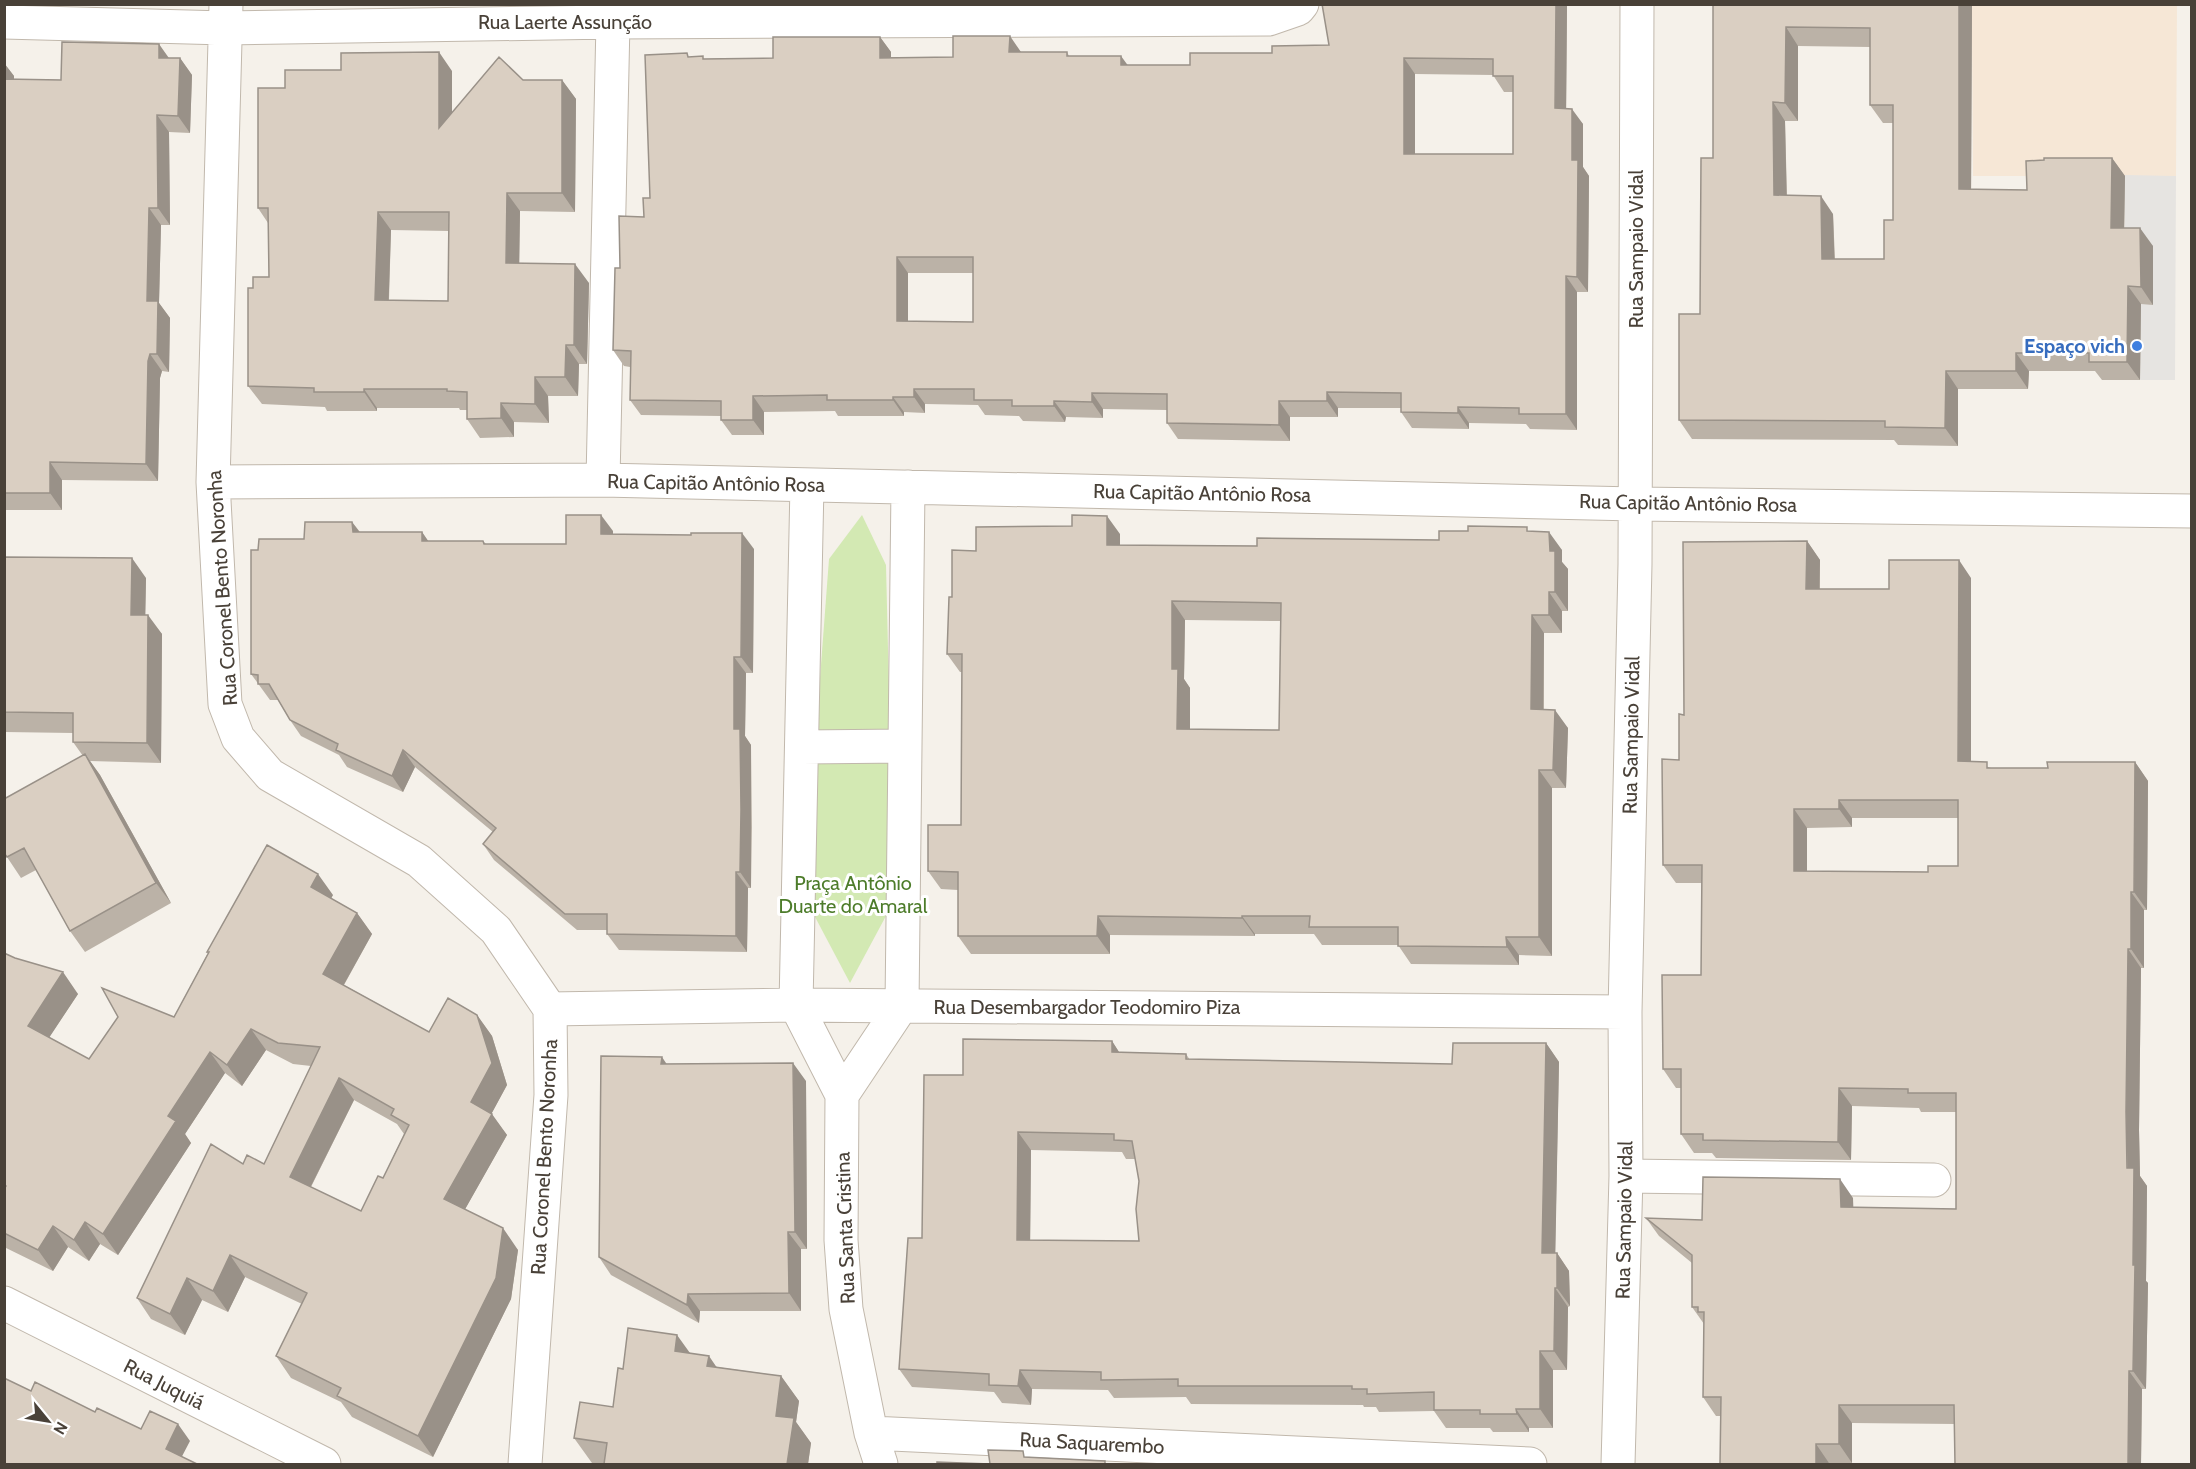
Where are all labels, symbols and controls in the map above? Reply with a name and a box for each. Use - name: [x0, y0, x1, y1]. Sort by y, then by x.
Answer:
- street label: Rua Laerte Assunção: [478, 10, 652, 34]
- street label: Rua Sampaio Vidal: [1624, 170, 1648, 328]
- place label: Espaço vich: [2024, 334, 2125, 358]
- marker: Espaço vich: [2130, 339, 2144, 353]
- street label: Rua Coronel Bento Noronha: [202, 469, 242, 707]
- street label: Rua Capitão Antônio Rosa: [607, 469, 826, 497]
- street label: Rua Capitão Antônio Rosa: [1093, 479, 1312, 507]
- street label: Rua Capitão Antônio Rosa: [1579, 489, 1798, 517]
- street label: Rua Sampaio Vidal: [1618, 655, 1644, 814]
- park label: Praça Antônio Duarte do Amaral: [779, 871, 928, 918]
- street label: Rua Desembargador Teodomiro Piza: [934, 995, 1241, 1019]
- street label: Rua Coronel Bento Noronha: [526, 1038, 562, 1275]
- street label: Rua Sampaio Vidal: [1611, 1140, 1637, 1299]
- street label: Rua Santa Cristina: [830, 1151, 860, 1305]
- street label: Rua Juquiá: [120, 1354, 209, 1415]
- north arrow: [18, 1391, 78, 1451]
- text: N: [50, 1419, 72, 1438]
- street label: Rua Saquarembo: [1019, 1427, 1165, 1459]

